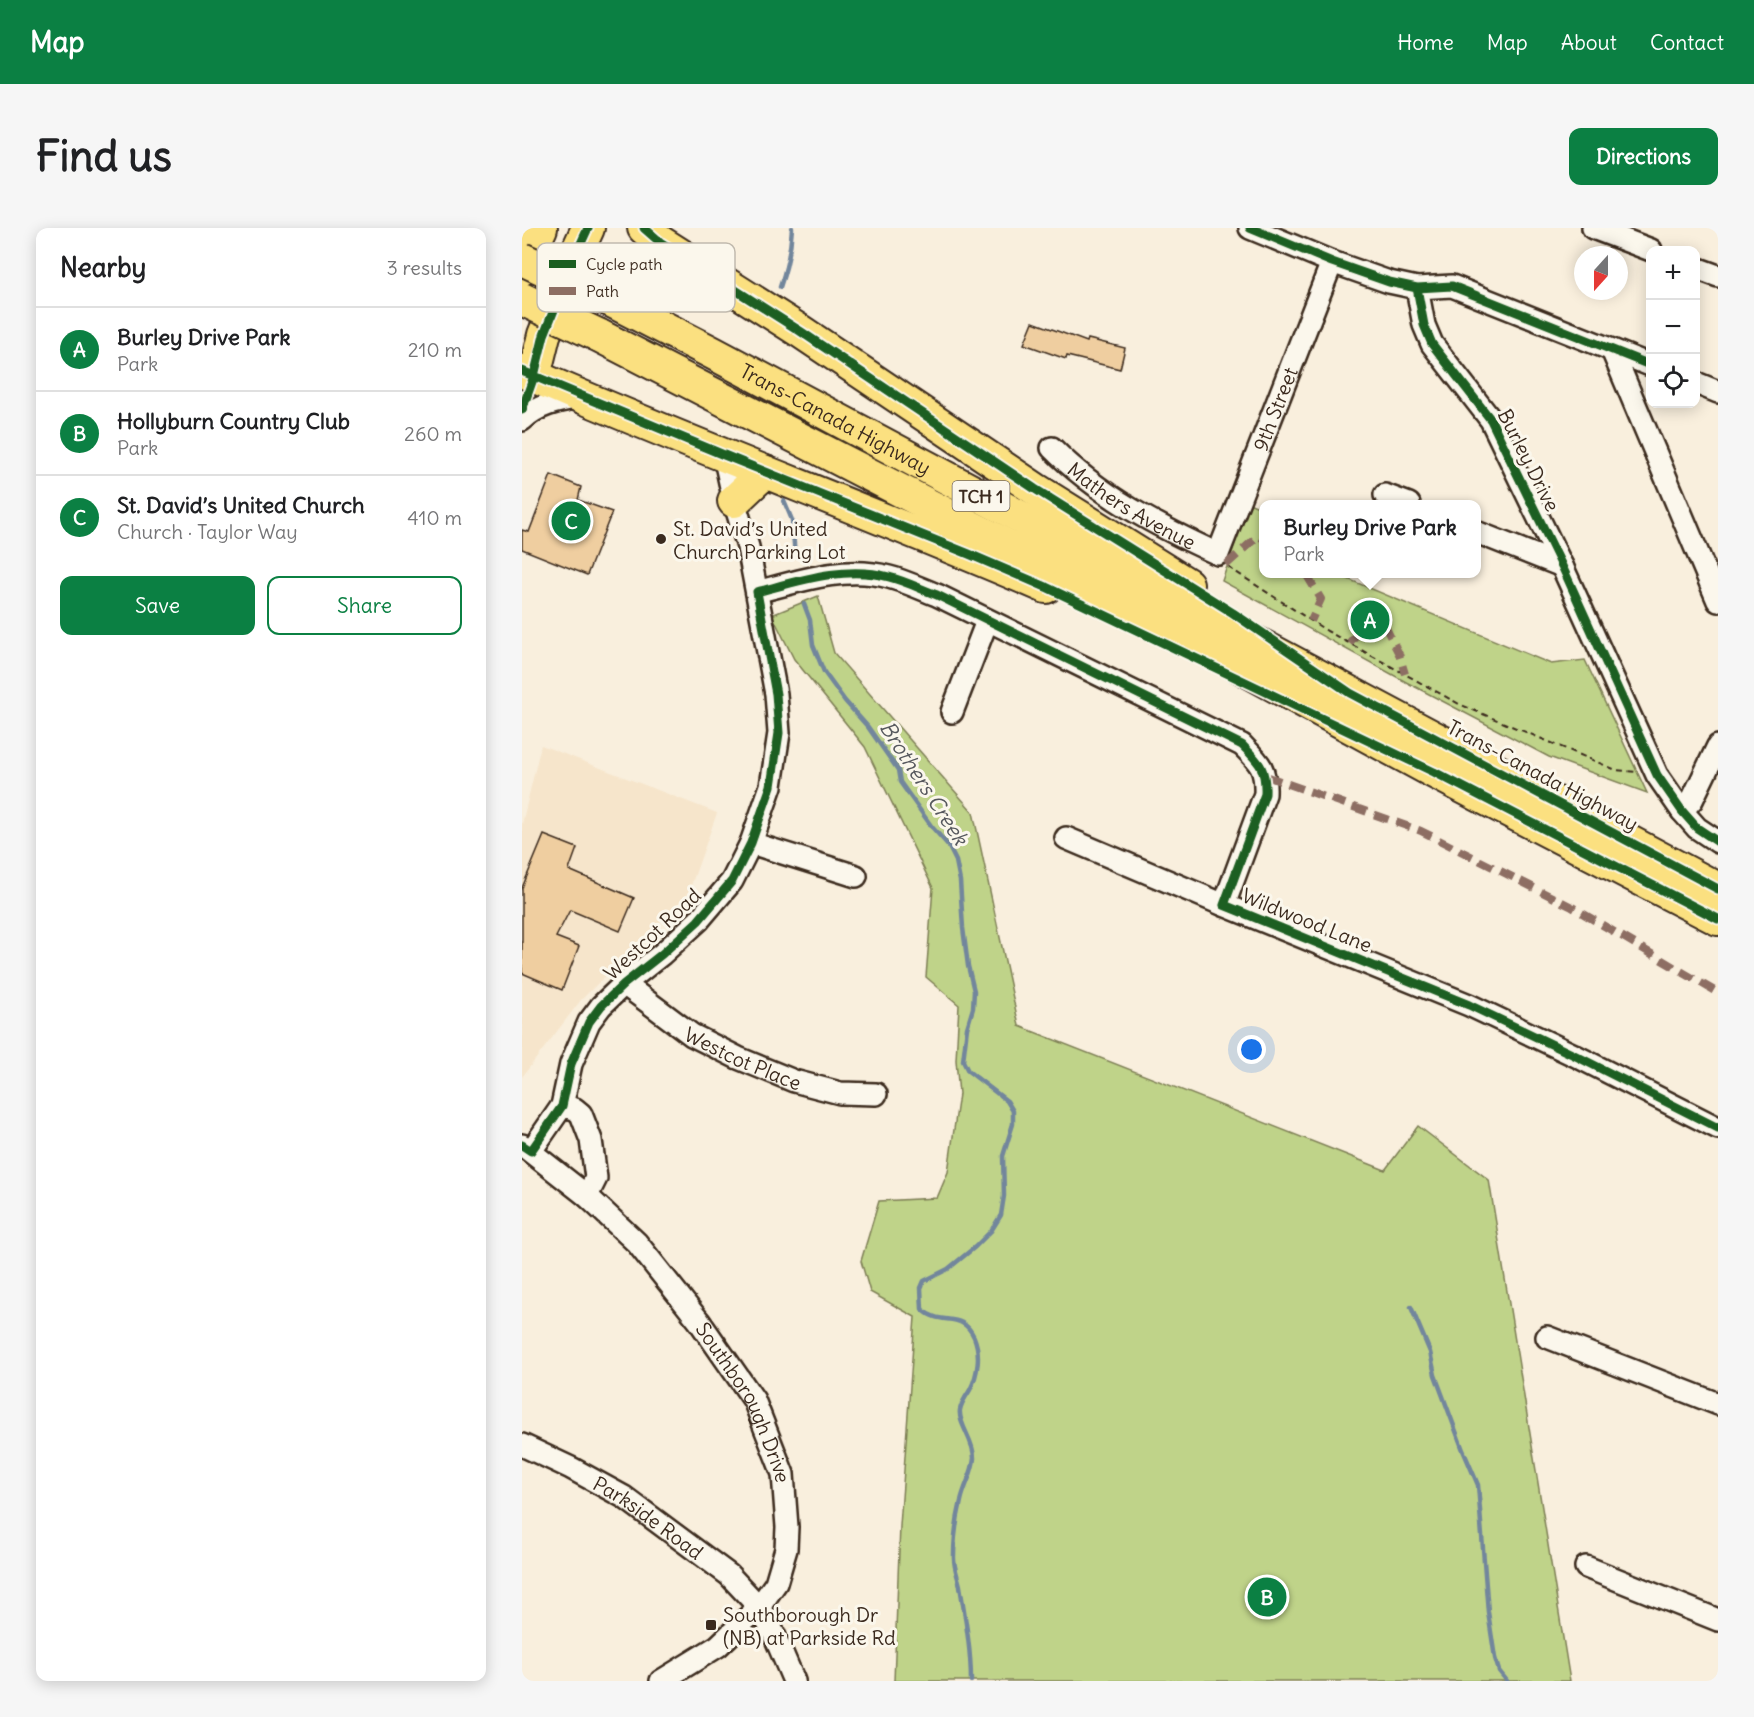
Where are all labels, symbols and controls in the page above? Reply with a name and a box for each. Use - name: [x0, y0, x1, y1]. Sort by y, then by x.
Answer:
- text: Map: [30, 24, 84, 60]
- text: Home: [1397, 29, 1454, 56]
- text: Map: [1487, 29, 1528, 56]
- text: About: [1561, 29, 1617, 56]
- text: Contact: [1650, 29, 1724, 56]
- button: Directions: [1569, 128, 1718, 185]
- text: Find us: [36, 130, 172, 182]
- legend: [537, 243, 735, 312]
- north arrow: [1574, 246, 1628, 300]
- map controls: [1646, 246, 1700, 408]
- button: +: [1646, 246, 1700, 300]
- text: Nearby: [60, 251, 146, 284]
- text: Cycle path: [586, 254, 662, 274]
- text: 3 results: [386, 255, 462, 280]
- text: Path: [586, 281, 619, 301]
- button: −: [1646, 300, 1700, 354]
- text: Burley Drive Park: [117, 323, 290, 351]
- text: A: [73, 337, 86, 362]
- text: 210 m: [408, 337, 462, 362]
- text: Park: [117, 351, 158, 376]
- button: locate: [1646, 354, 1700, 408]
- street label: Trans-Canada Highway: [736, 357, 936, 480]
- street label: 9th Street: [1247, 363, 1302, 454]
- street label: Burley Drive: [1493, 405, 1565, 515]
- text: Hollyburn Country Club: [117, 407, 350, 435]
- text: B: [73, 421, 86, 446]
- text: 260 m: [404, 421, 462, 446]
- text: Park: [117, 435, 158, 460]
- street label: Mathers Avenue: [1063, 456, 1200, 554]
- road number: TCH 1: [952, 481, 1010, 511]
- text: St. David’s United Church: [117, 491, 365, 519]
- pin: C: [551, 498, 590, 544]
- popup: [1259, 500, 1481, 578]
- text: C: [73, 505, 86, 530]
- text: 410 m: [407, 505, 462, 530]
- text: Burley Drive Park: [1283, 513, 1457, 541]
- place label: St. David’s United Church Parking Lot: [673, 516, 846, 564]
- text: Church · Taylor Way: [117, 519, 298, 544]
- marker: St. David’s United Church Parking Lot: [654, 532, 668, 546]
- text: Park: [1283, 541, 1325, 566]
- button: Save: [60, 576, 255, 635]
- button: Share: [267, 576, 462, 635]
- pin: A: [1350, 598, 1390, 642]
- street label: Trans-Canada Highway: [1443, 714, 1643, 836]
- water label: Brothers Creek: [874, 716, 975, 851]
- street label: Westcot Road: [598, 883, 706, 985]
- street label: Wildwood Lane: [1238, 883, 1376, 957]
- street label: Westcot Place: [681, 1021, 804, 1095]
- your location: [1237, 1035, 1266, 1064]
- street label: Southborough Drive: [691, 1317, 796, 1483]
- street label: Parkside Road: [589, 1470, 709, 1564]
- pin: B: [1248, 1574, 1286, 1620]
- place label: Southborough Dr (NB) at Parkside Rd: [723, 1602, 896, 1650]
- marker: Southborough Dr (NB) at Parkside Rd: [704, 1618, 718, 1632]

